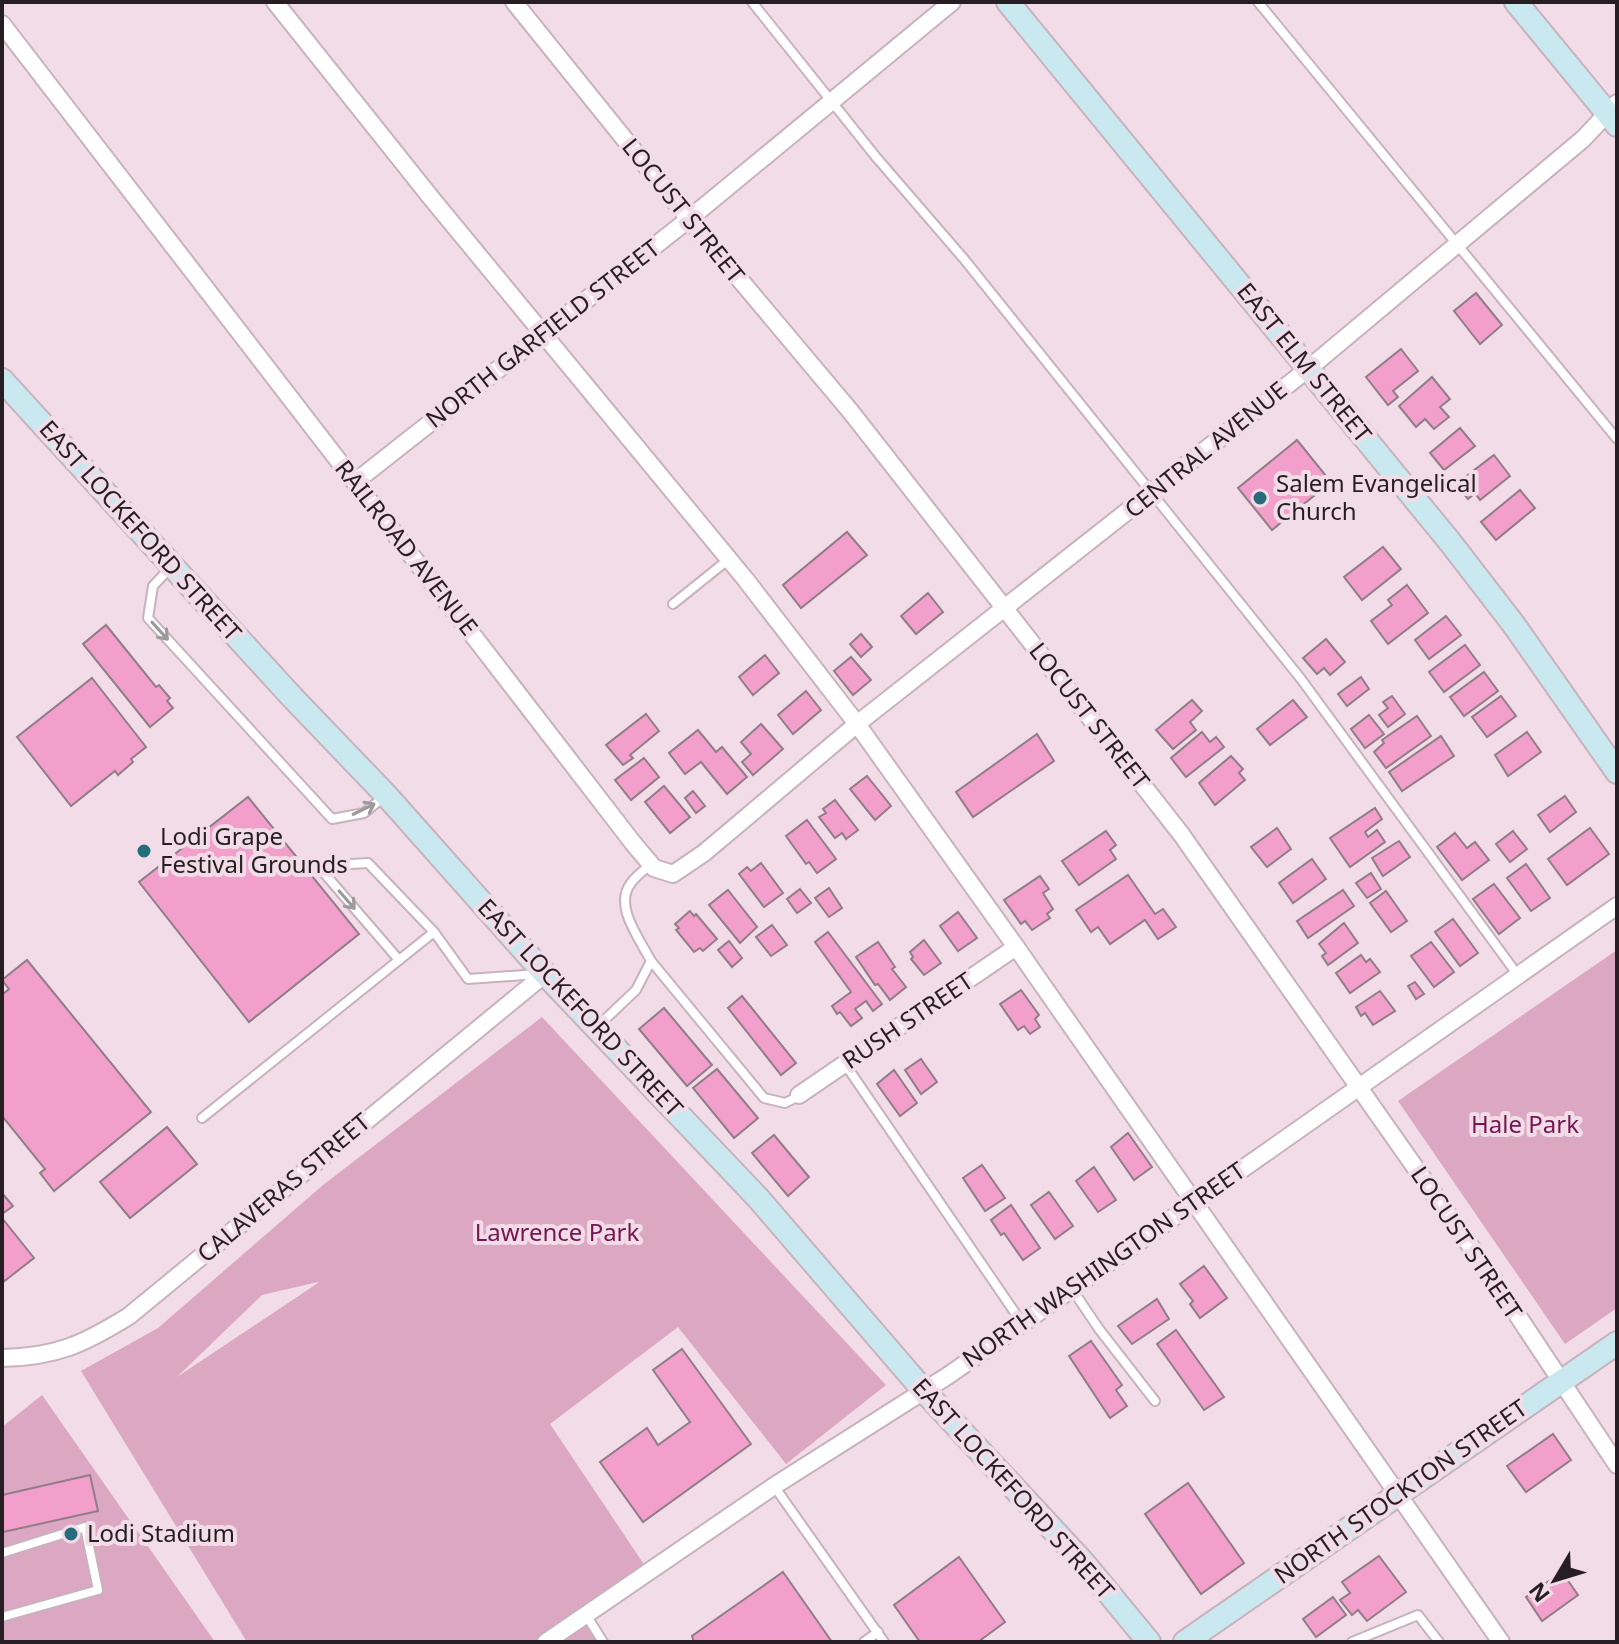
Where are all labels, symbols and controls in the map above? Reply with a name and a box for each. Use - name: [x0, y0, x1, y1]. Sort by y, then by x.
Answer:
- street label: LOCUST STREET: [615, 131, 753, 290]
- street label: NORTH GARFIELD STREET: [418, 231, 667, 435]
- street label: EAST ELM STREET: [1230, 275, 1380, 449]
- street label: CENTRAL AVENUE: [1117, 373, 1293, 525]
- street label: EAST LOCKEFORD STREET: [33, 412, 250, 648]
- street label: RAILROAD AVENUE: [328, 452, 486, 642]
- place label: Salem Evangelical Church: [1276, 466, 1477, 527]
- marker: Salem Evangelical Church: [1251, 489, 1269, 507]
- one-way arrow: [151, 621, 169, 641]
- street label: LOCUST STREET: [1022, 635, 1158, 796]
- one-way arrow: [351, 801, 375, 816]
- place label: Lodi Grape Festival Grounds: [160, 819, 348, 880]
- marker: Lodi Grape Festival Grounds: [135, 842, 153, 860]
- one-way arrow: [338, 889, 356, 909]
- street label: EAST LOCKEFORD STREET: [471, 891, 691, 1124]
- street label: RUSH STREET: [835, 963, 980, 1076]
- street label: CALAVERAS STREET: [190, 1104, 377, 1269]
- park label: Hale Park: [1471, 1107, 1579, 1140]
- street label: NORTH WASHINGTON STREET: [955, 1153, 1252, 1374]
- street label: LOCUST STREET: [1404, 1159, 1531, 1326]
- park label: Lawrence Park: [475, 1215, 640, 1248]
- street label: EAST LOCKEFORD STREET: [906, 1370, 1123, 1606]
- street label: NORTH STOCKTON STREET: [1267, 1390, 1534, 1591]
- place label: Lodi Stadium: [87, 1516, 235, 1549]
- marker: Lodi Stadium: [62, 1525, 80, 1543]
- north arrow: [1515, 1540, 1595, 1620]
- text: N: [1521, 1577, 1556, 1609]

